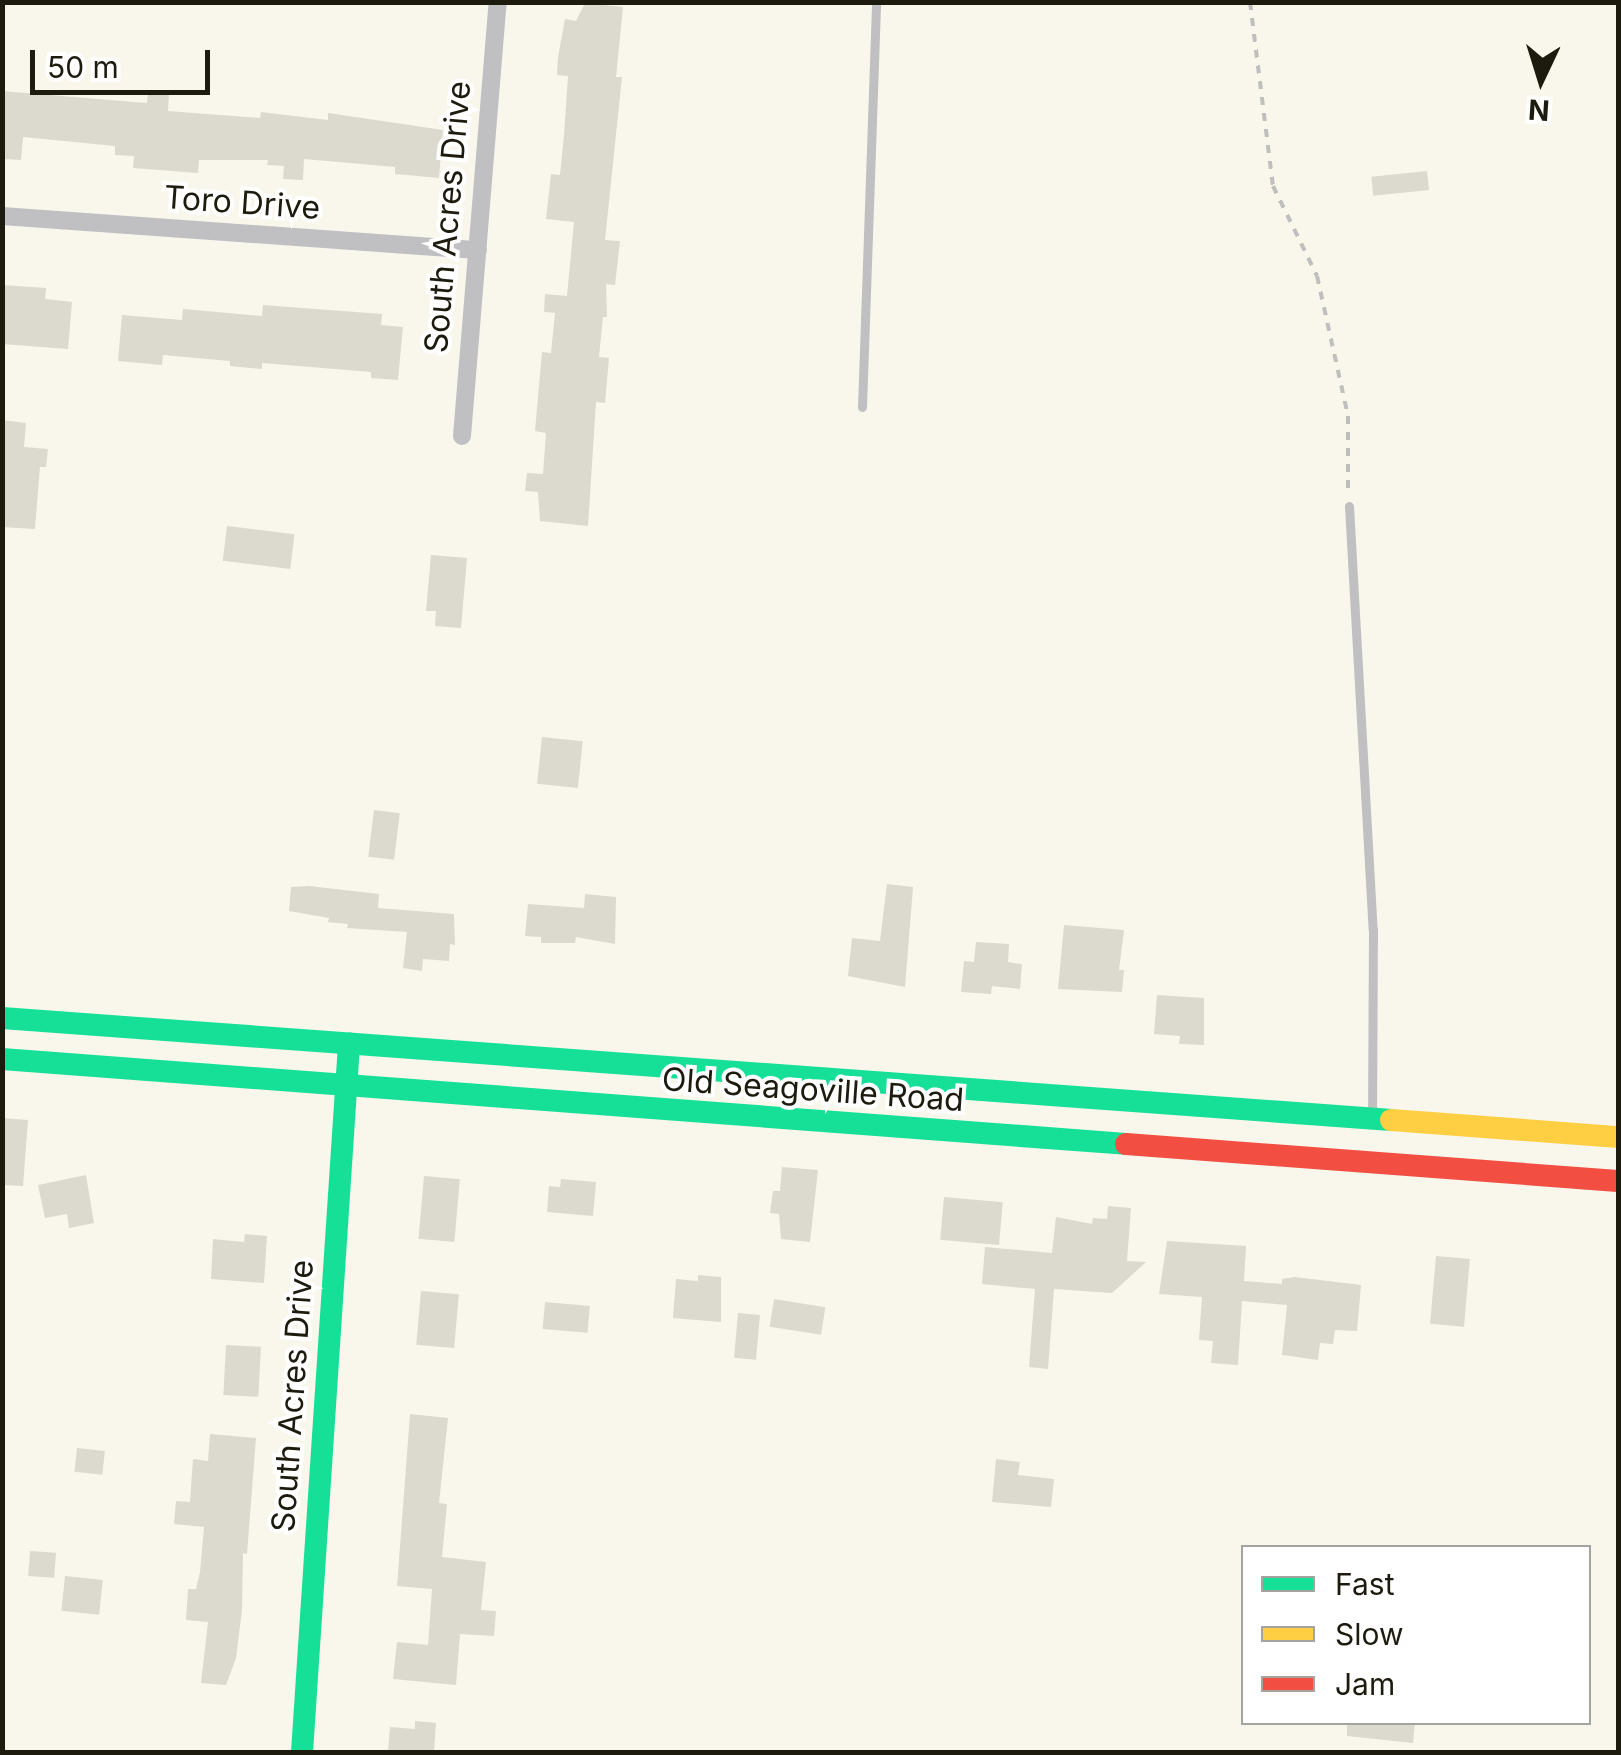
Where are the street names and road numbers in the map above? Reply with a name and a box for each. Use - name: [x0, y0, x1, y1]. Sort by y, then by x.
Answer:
- street label: South Acres Drive: [417, 79, 479, 355]
- street label: Toro Drive: [163, 178, 321, 228]
- street label: Old Seagoville Road: [661, 1060, 965, 1120]
- street label: South Acres Drive: [264, 1259, 322, 1533]

